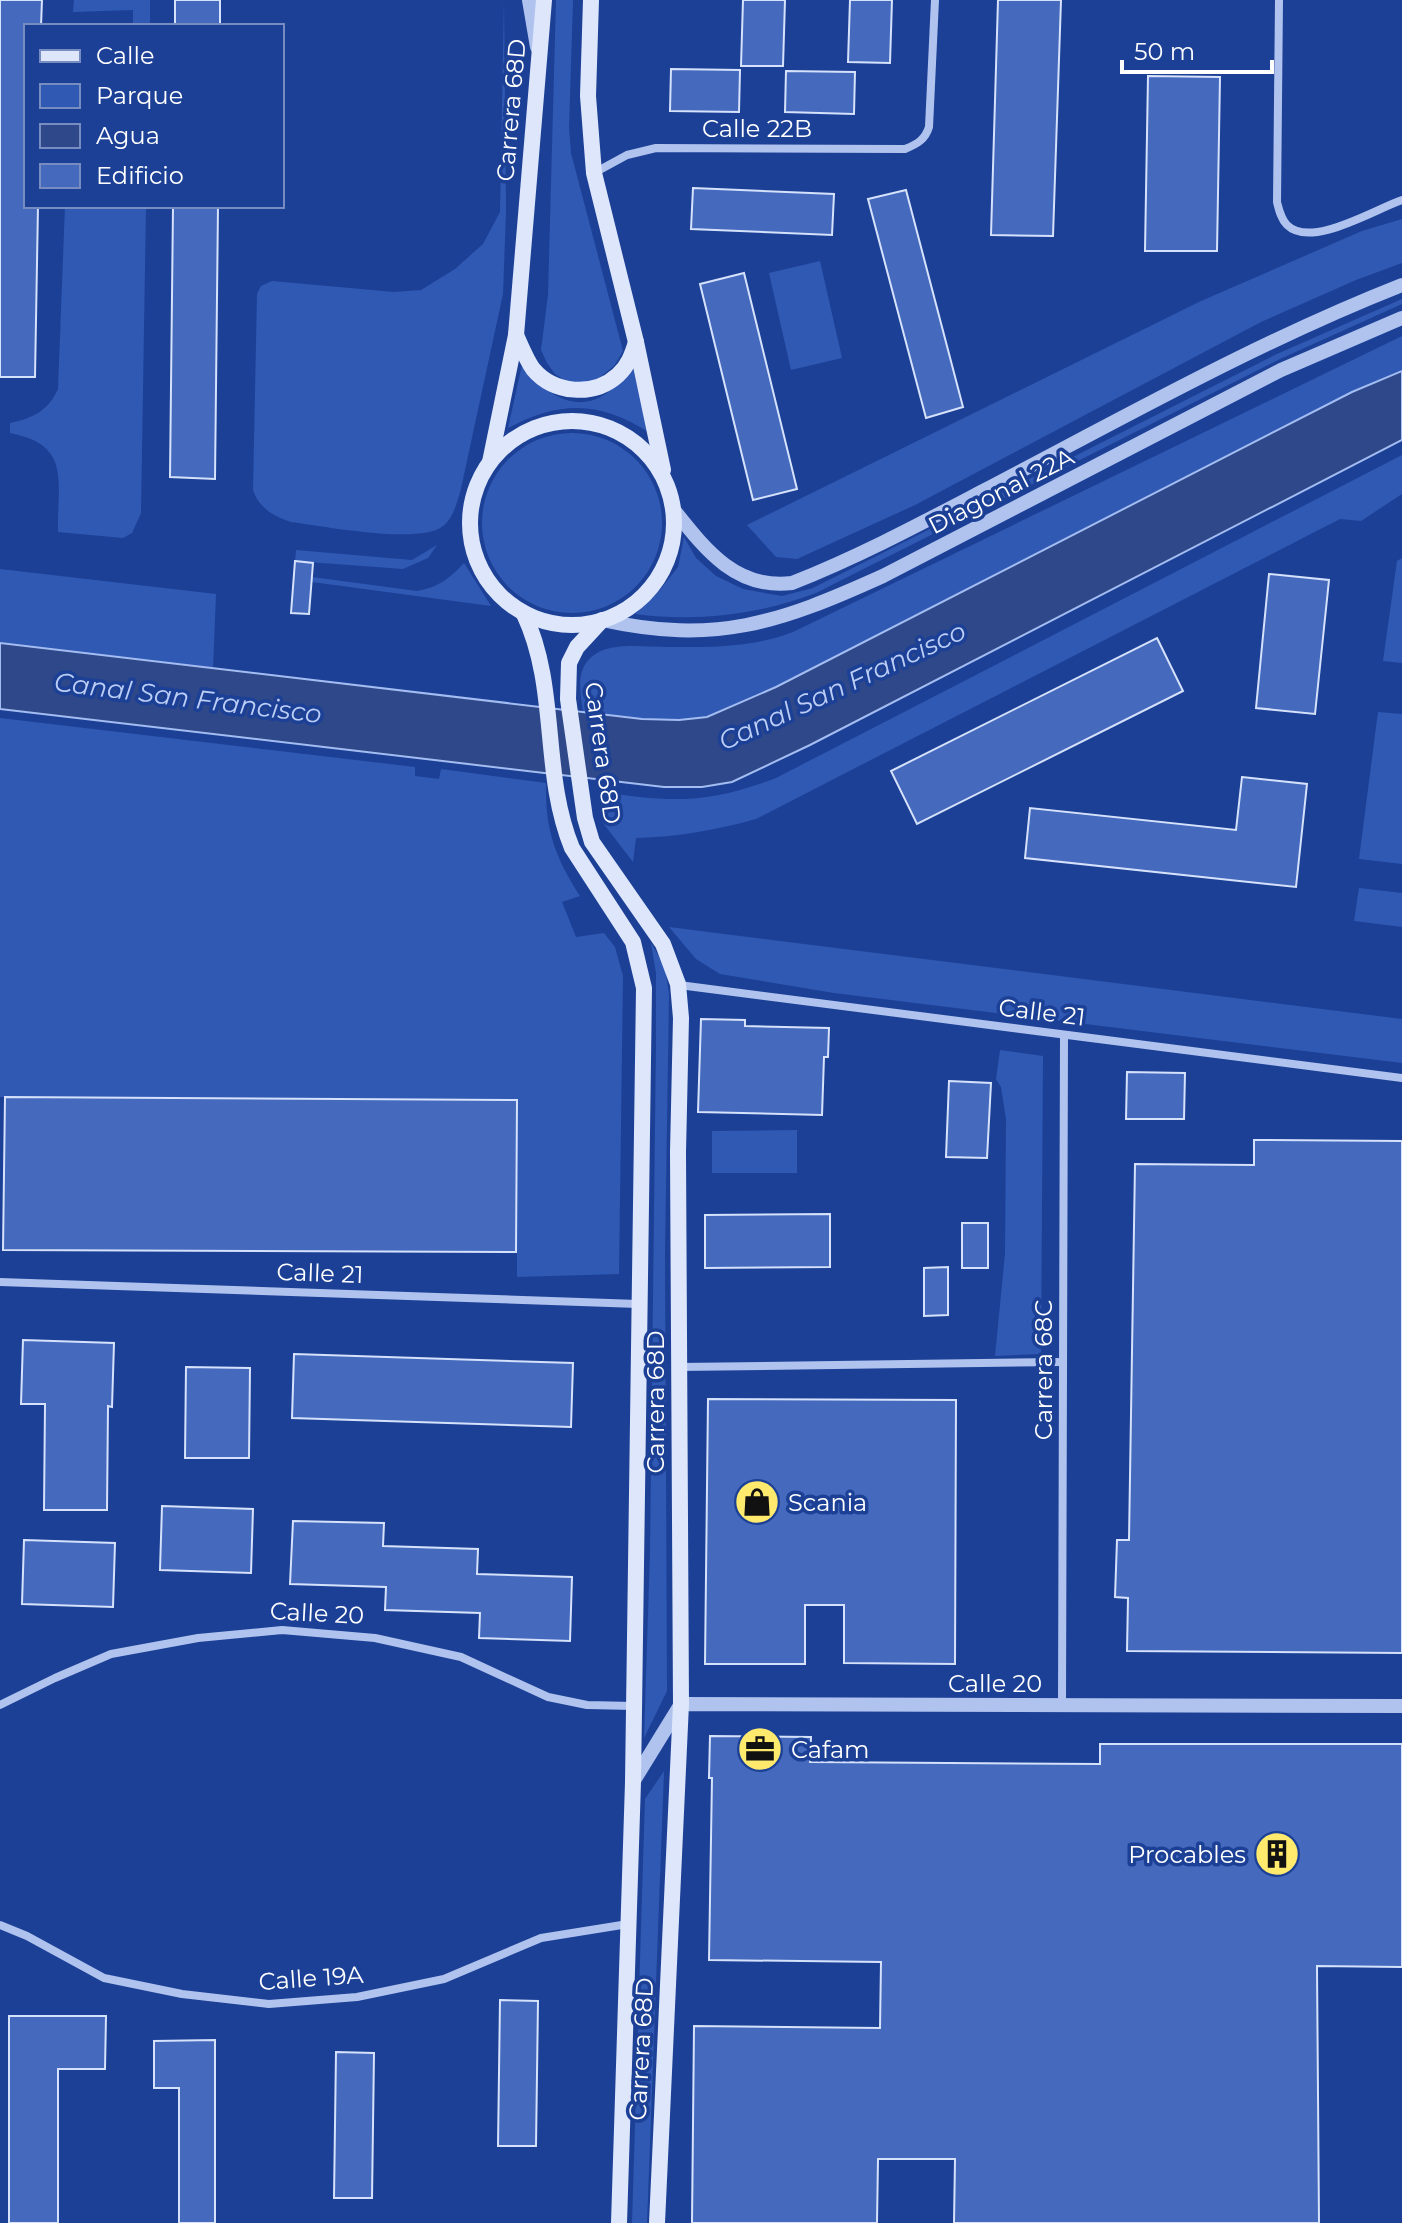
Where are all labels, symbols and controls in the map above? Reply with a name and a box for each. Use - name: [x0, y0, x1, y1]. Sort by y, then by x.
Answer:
- legend: [24, 24, 284, 208]
- scale bar: [1122, 24, 1272, 74]
- street label: Carrera 68D: [490, 37, 532, 183]
- text: 50 m: [1134, 37, 1195, 66]
- text: Calle: [96, 41, 154, 70]
- text: Parque: [96, 81, 183, 110]
- street label: Calle 22B: [702, 114, 812, 143]
- text: Agua: [96, 121, 160, 150]
- text: Edificio: [96, 161, 184, 190]
- street label: Diagonal 22A: [923, 442, 1079, 540]
- water label: Canal San Francisco: [713, 615, 971, 757]
- water label: Canal San Francisco: [53, 666, 323, 730]
- street label: Carrera 68D: [579, 680, 627, 826]
- street label: Calle 21: [997, 992, 1087, 1032]
- street label: Calle 21: [276, 1257, 364, 1289]
- street label: Carrera 68C: [1029, 1300, 1058, 1440]
- street label: Carrera 68D: [641, 1330, 670, 1474]
- shop icon: Scania: [733, 1478, 781, 1526]
- place label: Scania: [788, 1488, 867, 1517]
- street label: Calle 20: [269, 1596, 365, 1630]
- street label: Calle 20: [948, 1669, 1042, 1698]
- office icon: Cafam: [736, 1725, 784, 1773]
- place label: Cafam: [791, 1735, 870, 1764]
- building icon: Procables: [1253, 1830, 1301, 1878]
- place label: Procables: [1128, 1840, 1246, 1869]
- street label: Calle 19A: [258, 1960, 365, 1996]
- street label: Carrera 68D: [623, 1977, 659, 2121]

